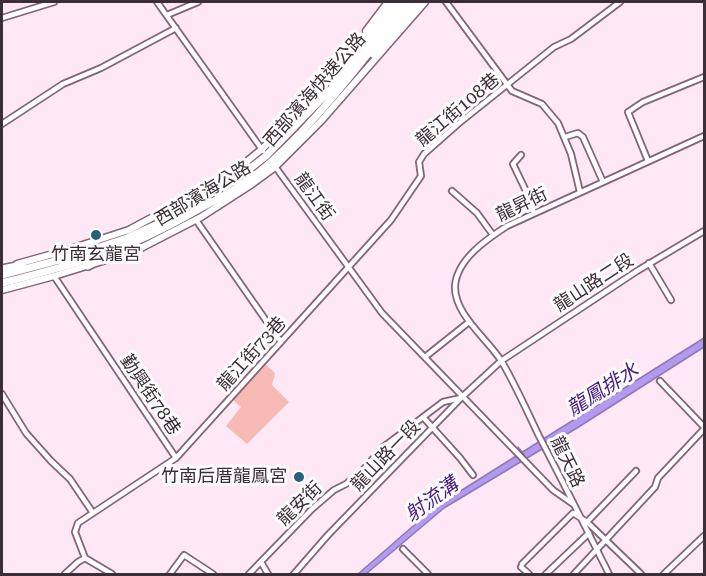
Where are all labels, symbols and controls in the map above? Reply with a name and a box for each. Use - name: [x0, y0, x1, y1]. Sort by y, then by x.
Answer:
- street label: 西部濱海快速公路: [260, 29, 370, 151]
- street label: 龍江街108巷: [412, 69, 504, 151]
- street label: 西部濱海公路: [151, 157, 255, 231]
- street label: 龍江街: [289, 169, 339, 225]
- street label: 龍昇街: [493, 183, 551, 227]
- marker: 竹南玄龍宮: [89, 228, 103, 242]
- place label: 竹南玄龍宮: [51, 244, 141, 266]
- street label: 龍山路二段: [550, 249, 638, 317]
- street label: 龍江街73巷: [213, 313, 291, 395]
- street label: 勤興街78巷: [115, 351, 185, 439]
- water label: 龍鳳排水: [563, 359, 643, 421]
- street label: 龍山路一段: [347, 416, 425, 496]
- street label: 龍天路: [545, 433, 589, 491]
- place label: 竹南后厝龍鳳宮: [161, 466, 287, 488]
- marker: 竹南后厝龍鳳宮: [292, 470, 306, 484]
- water label: 射流溝: [401, 473, 463, 527]
- street label: 龍安街: [273, 477, 327, 531]

